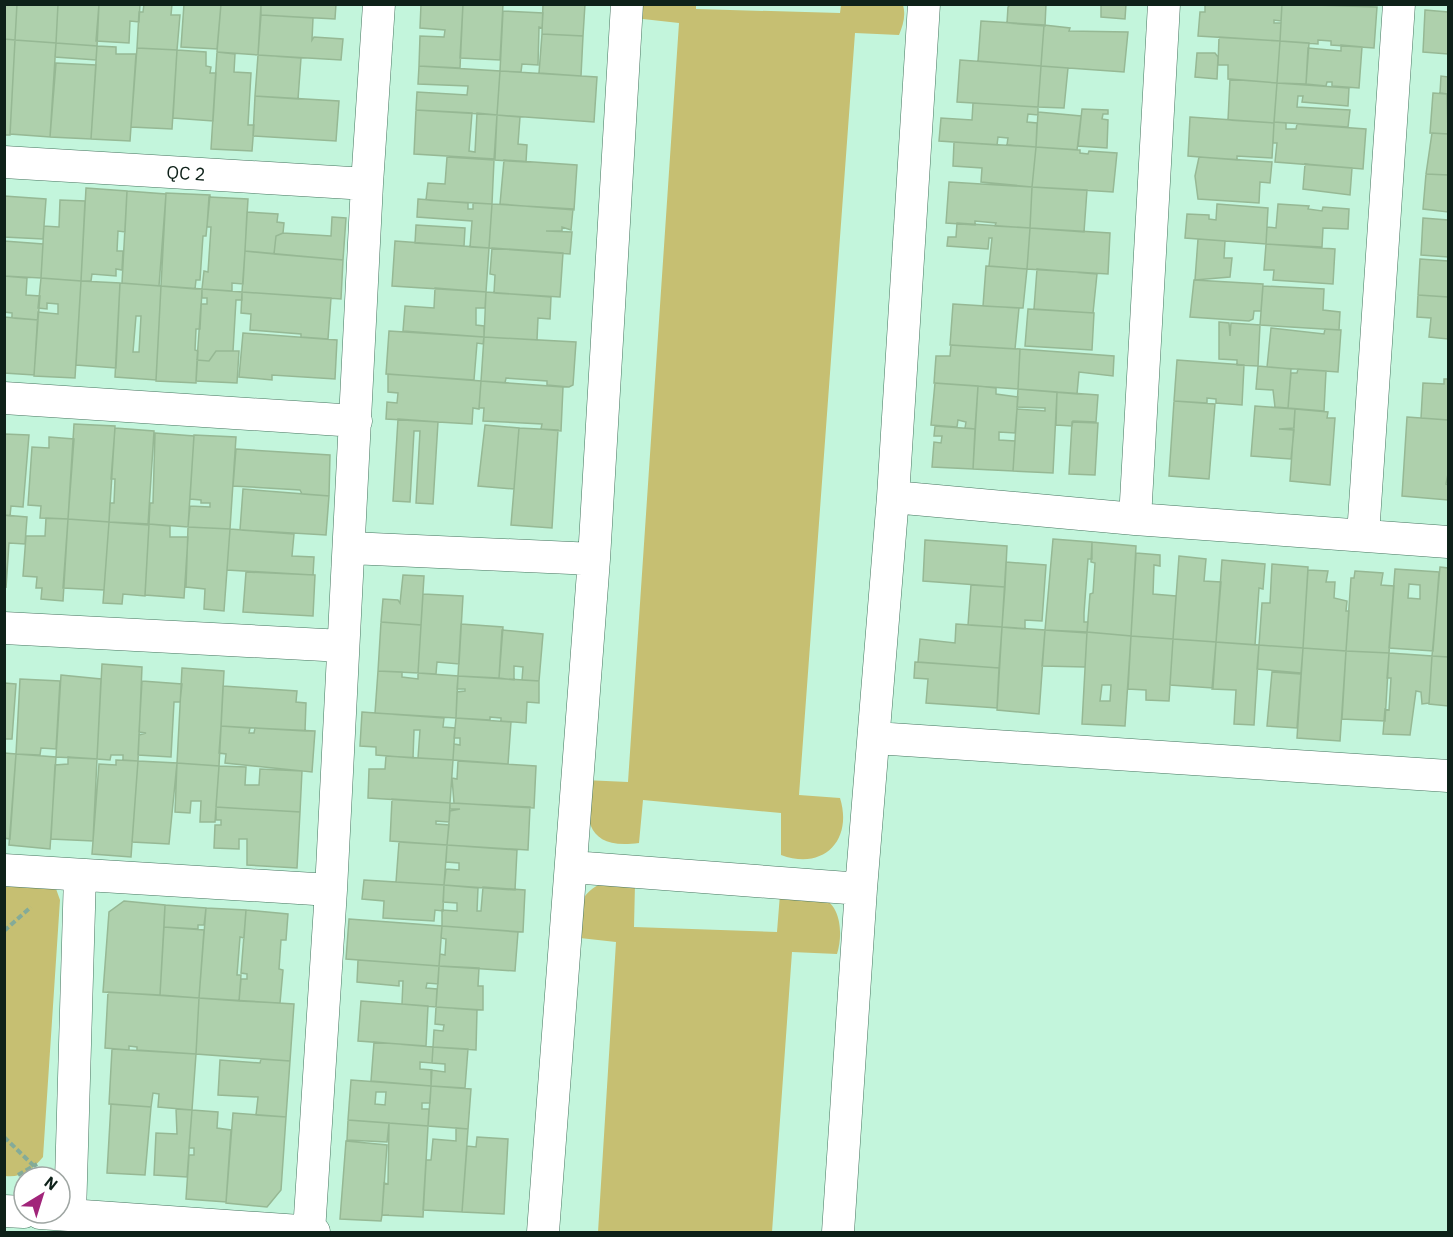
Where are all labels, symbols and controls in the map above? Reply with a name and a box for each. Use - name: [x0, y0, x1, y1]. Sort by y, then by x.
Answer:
- street label: QC 2: [166, 160, 206, 186]
- north arrow: [12, 1165, 72, 1225]
- text: N: [41, 1172, 62, 1195]

